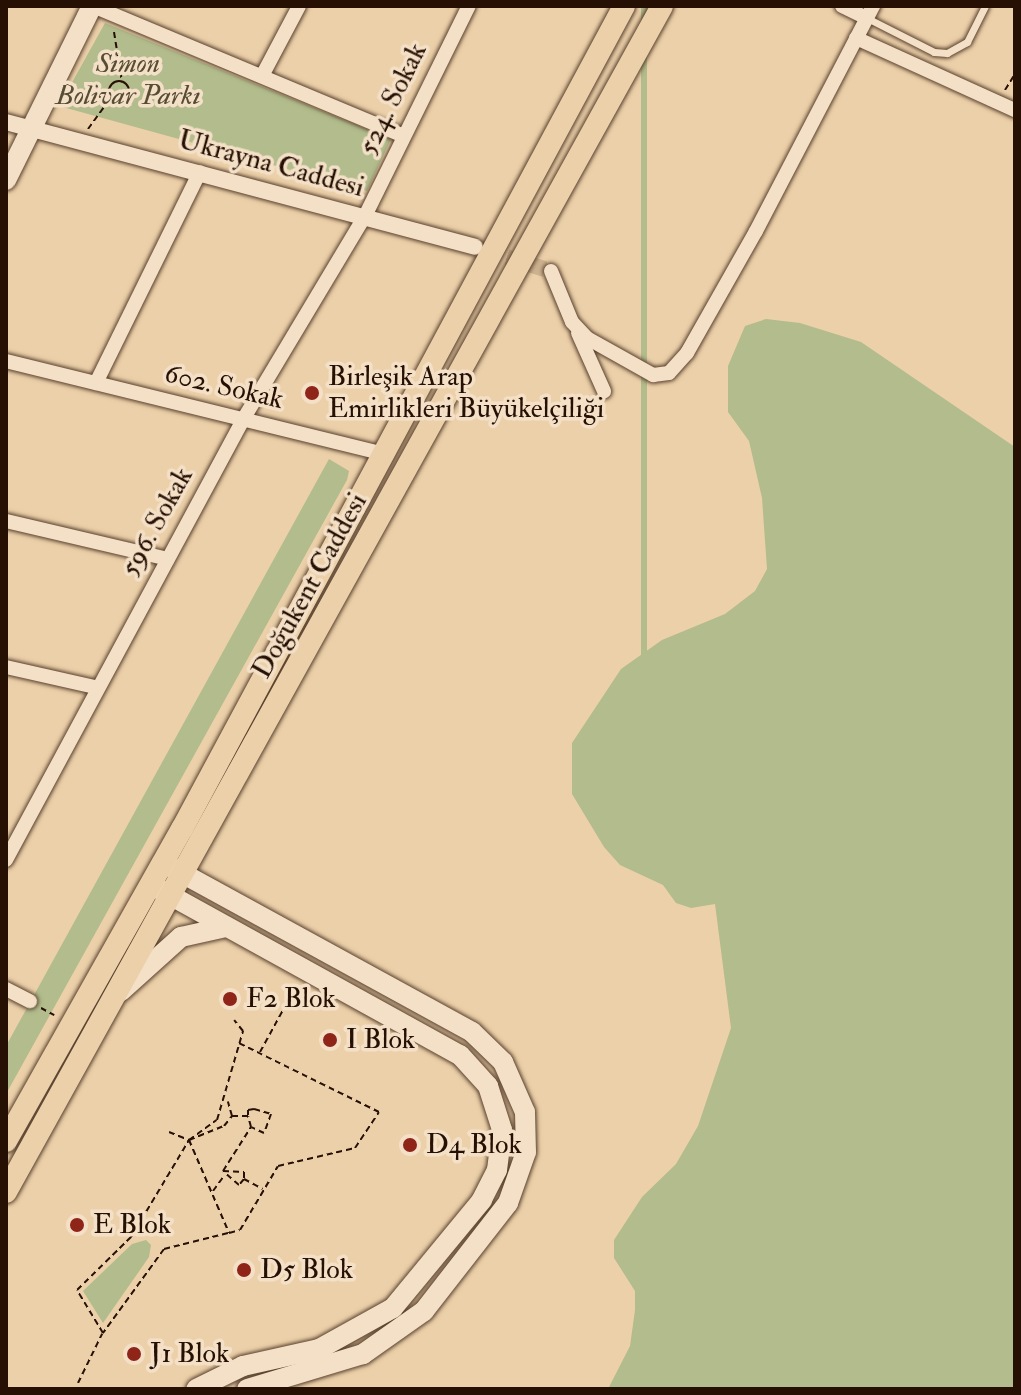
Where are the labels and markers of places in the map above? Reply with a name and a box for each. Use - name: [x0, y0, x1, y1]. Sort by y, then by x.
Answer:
- place label: Birleşik Arap Emirlikleri Büyükelçiliği: [328, 360, 604, 426]
- marker: Birleşik Arap Emirlikleri Büyükelçiliği: [303, 384, 321, 402]
- place label: F2 Blok: [246, 982, 336, 1016]
- marker: F2 Blok: [221, 990, 239, 1008]
- place label: I Blok: [346, 1023, 415, 1057]
- marker: I Blok: [321, 1031, 339, 1049]
- place label: D4 Blok: [426, 1128, 522, 1162]
- marker: D4 Blok: [401, 1136, 419, 1154]
- place label: E Blok: [93, 1208, 171, 1242]
- marker: E Blok: [68, 1216, 86, 1234]
- place label: D5 Blok: [260, 1253, 353, 1287]
- marker: D5 Blok: [235, 1261, 253, 1279]
- place label: J1 Blok: [150, 1337, 229, 1371]
- marker: J1 Blok: [125, 1345, 143, 1363]

